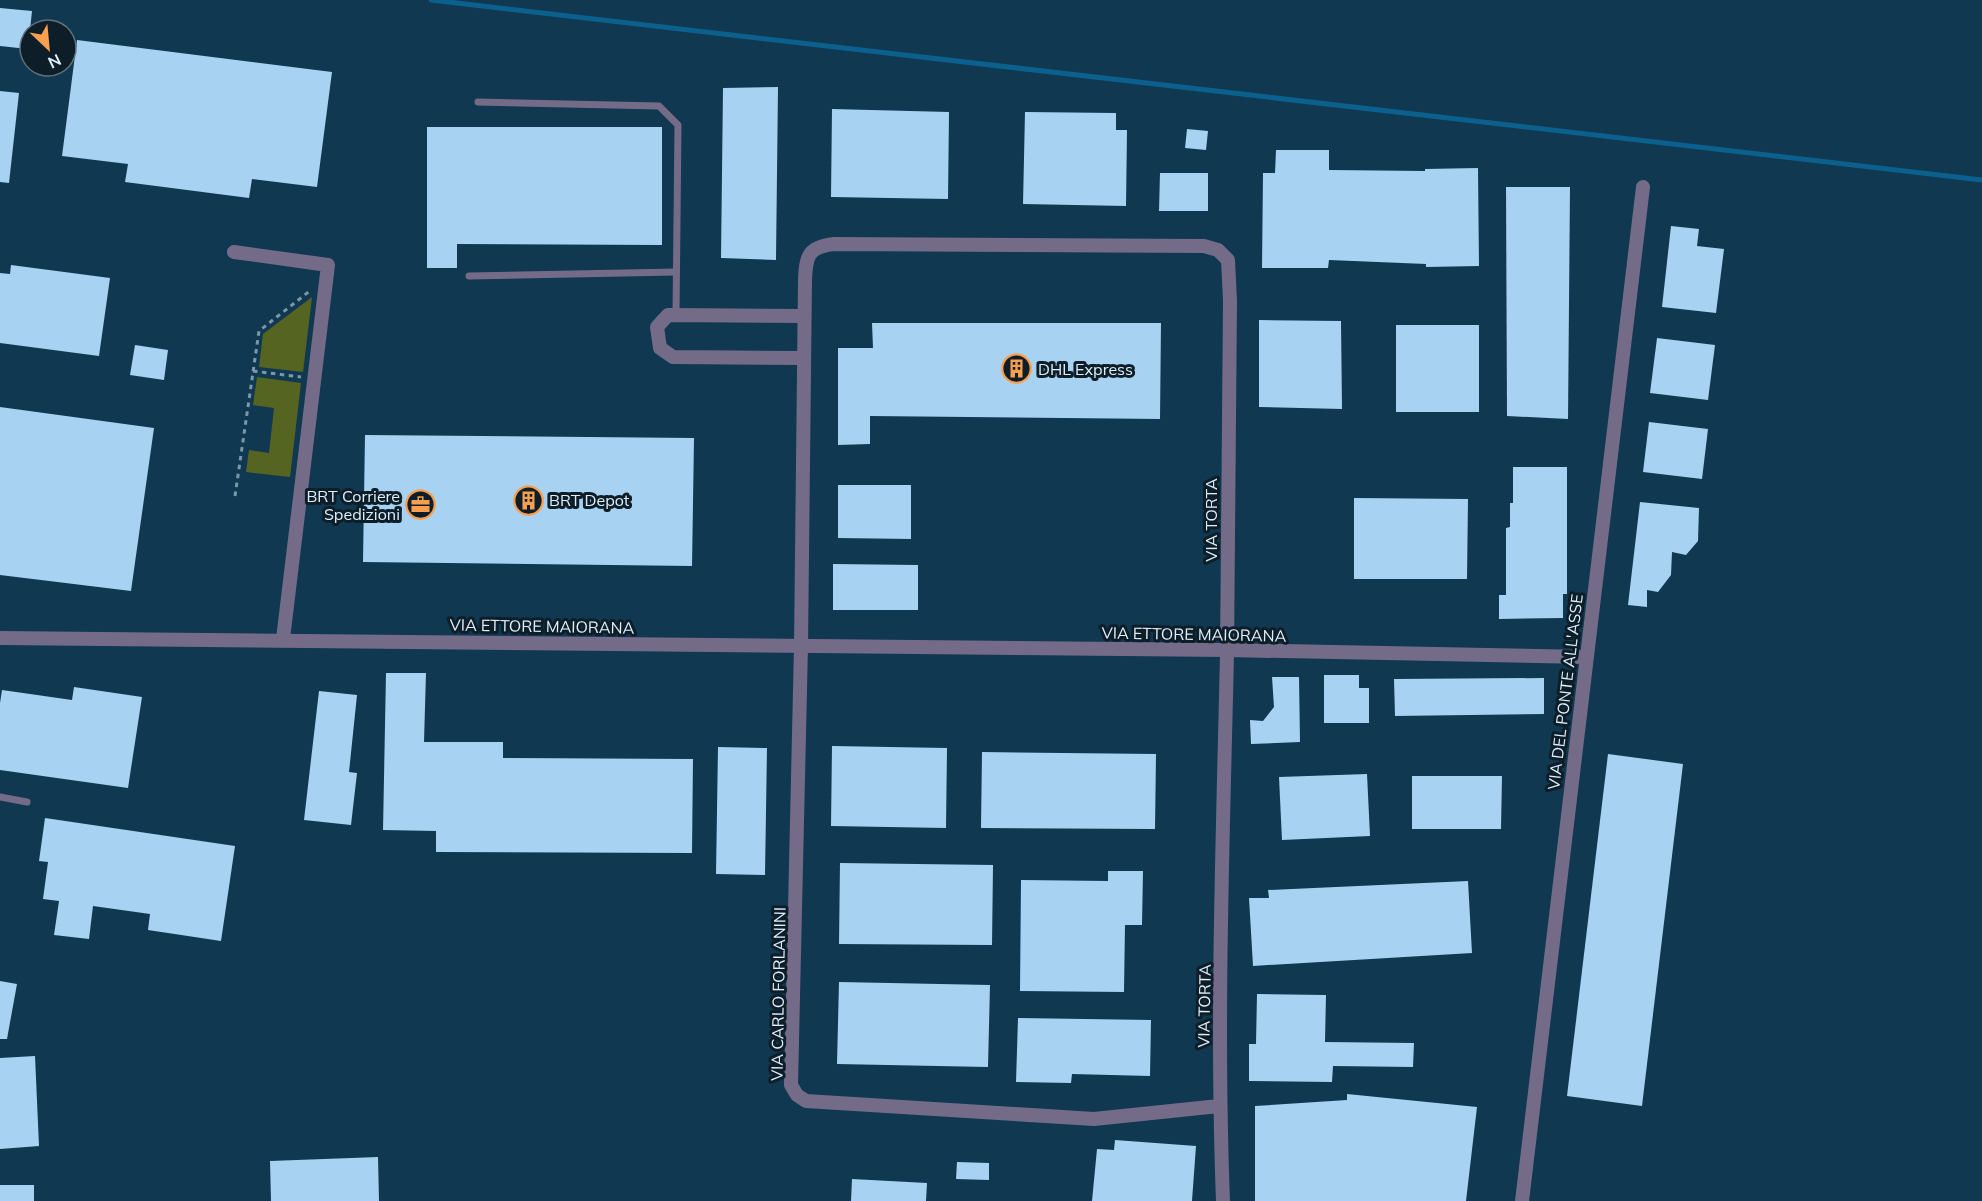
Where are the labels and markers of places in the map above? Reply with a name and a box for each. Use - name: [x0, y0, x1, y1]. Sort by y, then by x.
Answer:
- building icon: DHL Express: [1001, 353, 1033, 385]
- place label: DHL Express: [1038, 359, 1133, 379]
- building icon: BRT Depot: [512, 484, 544, 516]
- place label: BRT Corriere Spedizioni: [306, 486, 400, 524]
- office icon: BRT Corriere Spedizioni: [405, 489, 437, 521]
- place label: BRT Depot: [549, 490, 630, 510]

